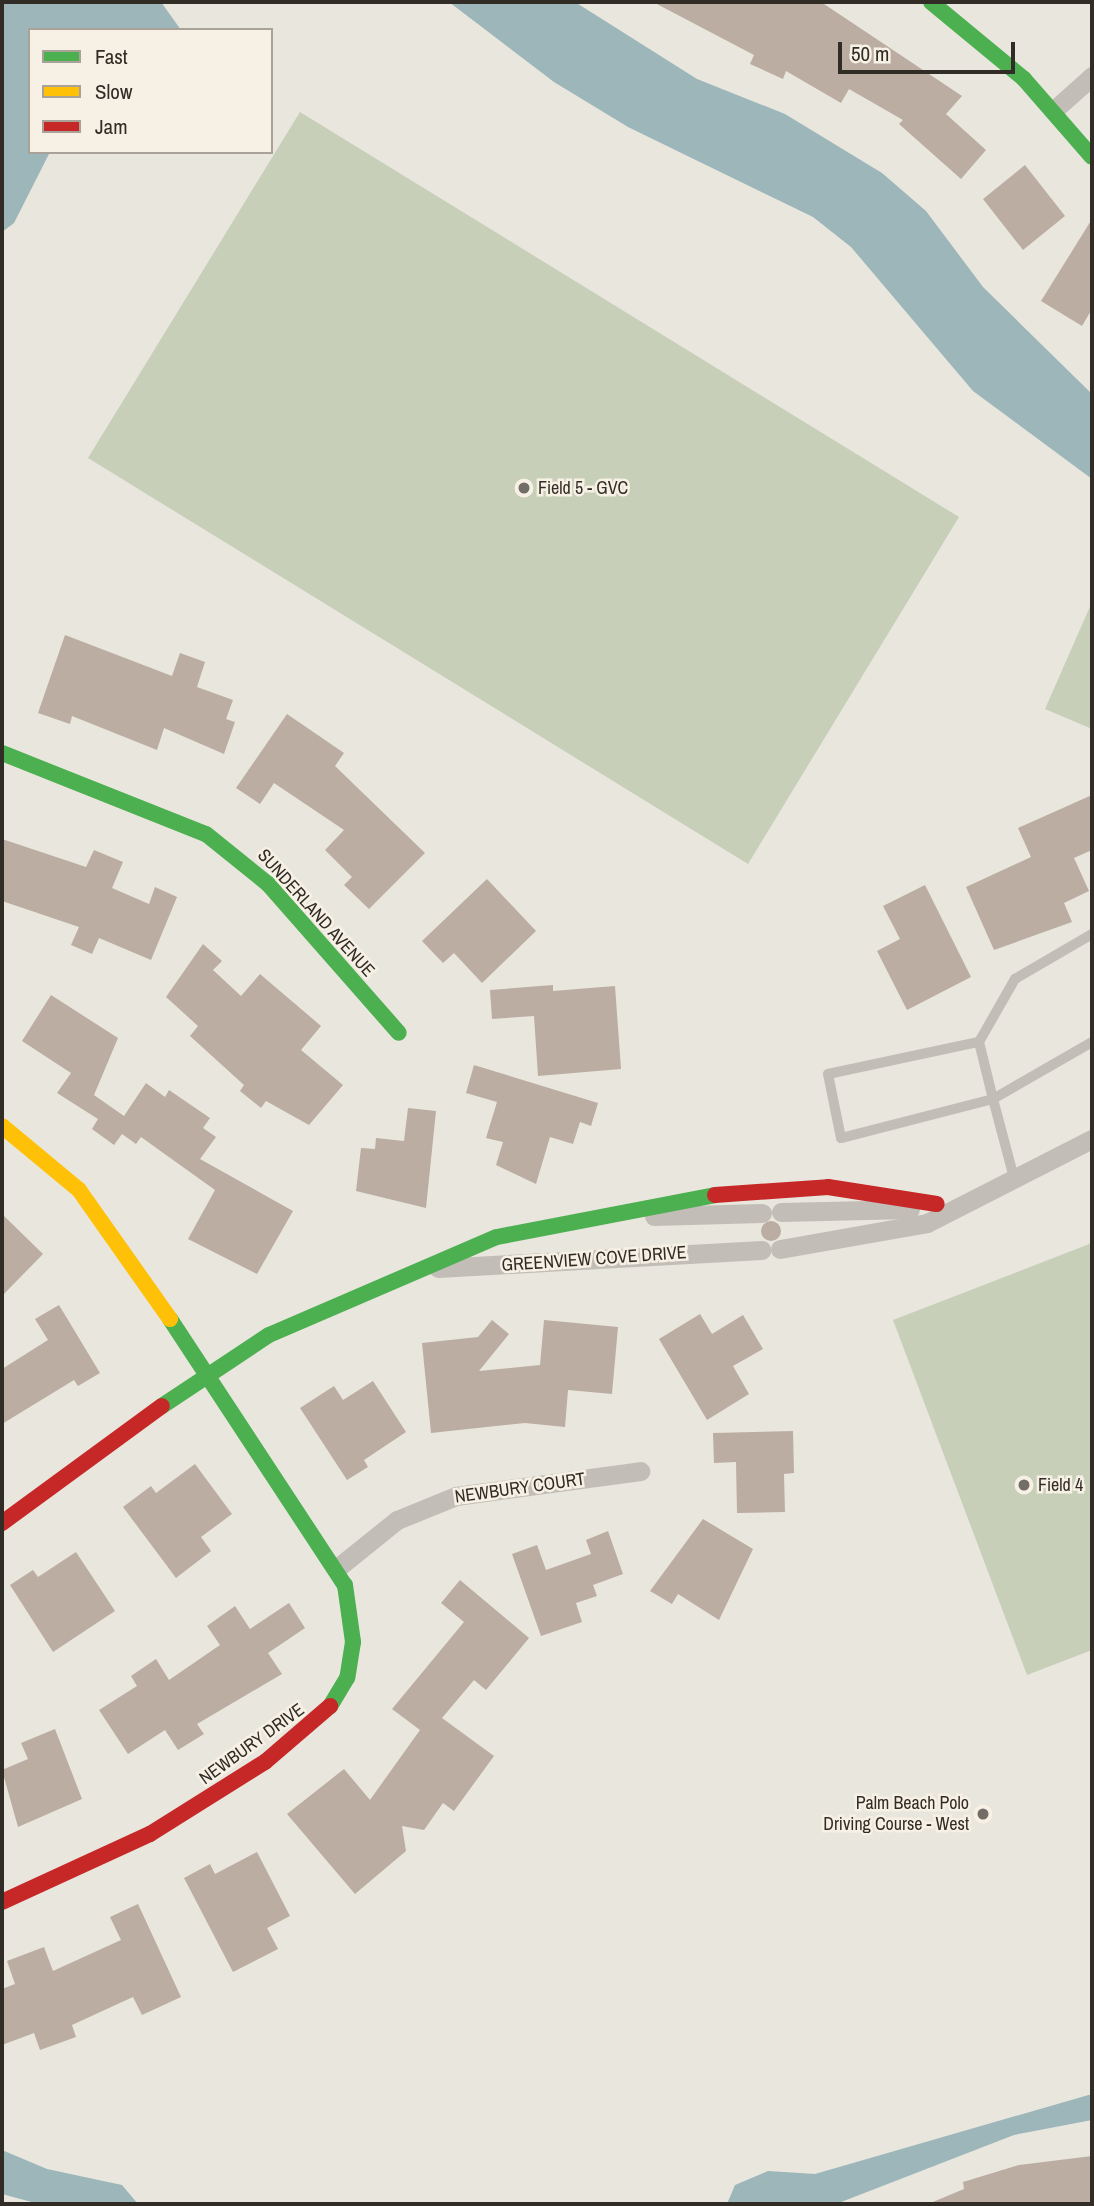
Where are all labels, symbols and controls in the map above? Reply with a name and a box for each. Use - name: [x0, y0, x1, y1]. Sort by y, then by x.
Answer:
- legend: [28, 28, 273, 154]
- scale bar: [842, 28, 1019, 72]
- text: 50 m: [851, 39, 889, 68]
- text: Fast: [95, 42, 128, 71]
- text: Slow: [95, 77, 132, 106]
- text: Jam: [95, 112, 128, 141]
- place label: Field 5 - GVC: [538, 477, 628, 499]
- marker: Field 5 - GVC: [516, 480, 532, 496]
- street label: SUNDERLAND AVENUE: [253, 844, 379, 982]
- street label: GREENVIEW COVE DRIVE: [501, 1242, 687, 1276]
- street label: NEWBURY COURT: [453, 1468, 587, 1508]
- place label: Field 4: [1038, 1474, 1083, 1496]
- marker: Field 4: [1016, 1477, 1032, 1493]
- street label: NEWBURY DRIVE: [195, 1699, 309, 1789]
- place label: Palm Beach Polo Driving Course - West: [823, 1793, 969, 1836]
- marker: Palm Beach Polo Driving Course - West: [975, 1806, 991, 1822]

